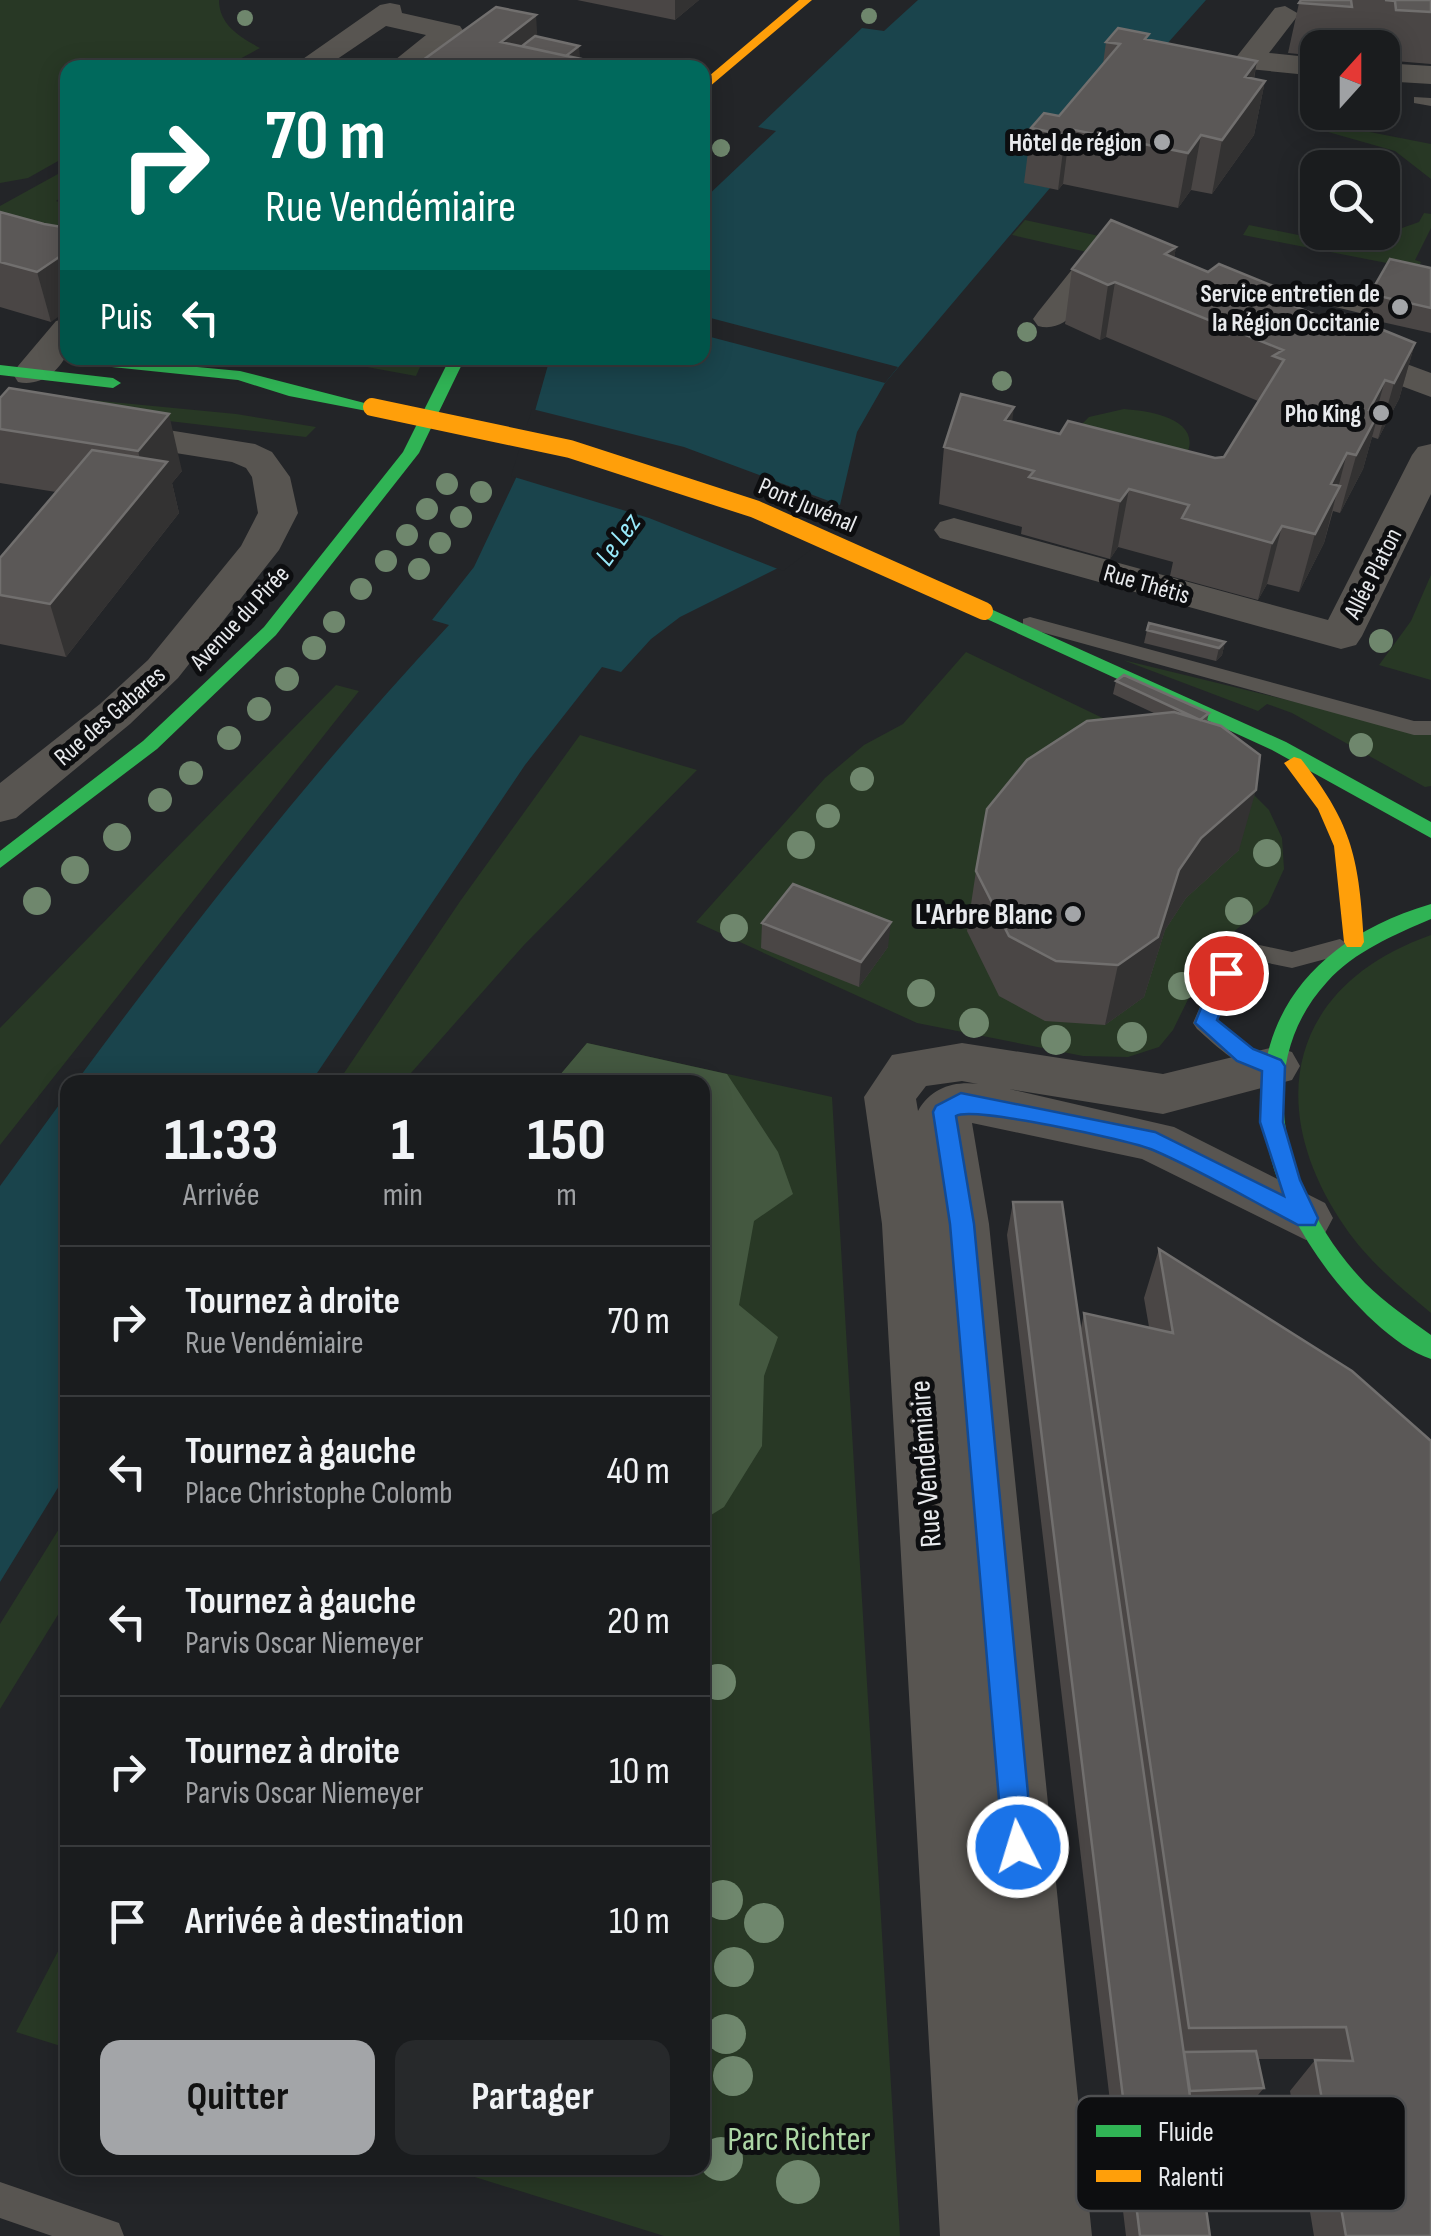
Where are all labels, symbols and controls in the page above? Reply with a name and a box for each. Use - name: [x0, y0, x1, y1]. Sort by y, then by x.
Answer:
- north arrow: [1300, 30, 1400, 130]
- map controls: [1300, 30, 1400, 250]
- text: 70 m: [265, 95, 386, 179]
- icon: right: [100, 100, 230, 230]
- place label: Hôtel de région: [1009, 128, 1142, 159]
- marker: Hôtel de région: [1151, 131, 1173, 153]
- button: search: [1300, 150, 1400, 250]
- text: Rue Vendémiaire: [265, 180, 516, 235]
- place label: Service entretien de la Région Occitanie: [1201, 279, 1380, 339]
- icon: left: [173, 290, 228, 345]
- text: Puis: [100, 295, 153, 340]
- marker: Service entretien de la Région Occitanie: [1389, 296, 1411, 318]
- place label: Pho King: [1285, 399, 1361, 430]
- marker: Pho King: [1370, 402, 1392, 424]
- street label: Pont Juvénal: [754, 471, 861, 540]
- water label: Le Lez: [588, 507, 649, 572]
- street label: Allée Platon: [1337, 523, 1409, 625]
- street label: Rue Thétis: [1100, 557, 1193, 611]
- street label: Avenue du Pirée: [183, 559, 296, 678]
- street label: Rue des Gabares: [48, 659, 172, 773]
- place label: L'Arbre Blanc: [915, 897, 1053, 933]
- marker: L'Arbre Blanc: [1062, 903, 1084, 925]
- pin: [1184, 931, 1269, 1016]
- icon: arrive: [1199, 946, 1254, 1001]
- text: 11:33: [164, 1105, 278, 1177]
- text: 1: [391, 1105, 415, 1177]
- text: 150: [527, 1105, 606, 1177]
- text: Arrivée: [183, 1176, 260, 1215]
- text: min: [383, 1176, 423, 1215]
- text: m: [556, 1176, 577, 1215]
- text: Tournez à droite: [185, 1279, 400, 1324]
- icon: right: [100, 1294, 155, 1349]
- text: 70 m: [608, 1299, 670, 1344]
- text: Rue Vendémiaire: [185, 1324, 364, 1363]
- street label: Rue Vendémiaire: [902, 1379, 950, 1549]
- text: Tournez à gauche: [185, 1429, 416, 1474]
- icon: left: [100, 1444, 155, 1499]
- text: 40 m: [607, 1449, 670, 1494]
- text: Place Christophe Colomb: [185, 1474, 453, 1513]
- text: Tournez à gauche: [185, 1579, 416, 1624]
- icon: left: [100, 1594, 155, 1649]
- text: 20 m: [607, 1599, 670, 1644]
- text: Parvis Oscar Niemeyer: [185, 1624, 423, 1663]
- text: Tournez à droite: [185, 1729, 400, 1774]
- icon: right: [100, 1744, 155, 1799]
- text: 10 m: [609, 1749, 670, 1794]
- text: Parvis Oscar Niemeyer: [185, 1774, 423, 1813]
- position arrow: [966, 1795, 1070, 1899]
- icon: arrive: [100, 1894, 155, 1949]
- text: Arrivée à destination: [185, 1899, 464, 1944]
- text: 10 m: [609, 1899, 670, 1944]
- button: Quitter: [100, 2040, 375, 2155]
- button: Partager: [395, 2040, 670, 2155]
- legend: [1076, 2096, 1406, 2211]
- text: Fluide: [1158, 2116, 1214, 2149]
- park label: Parc Richter: [727, 2118, 871, 2161]
- text: Ralenti: [1158, 2161, 1224, 2194]

